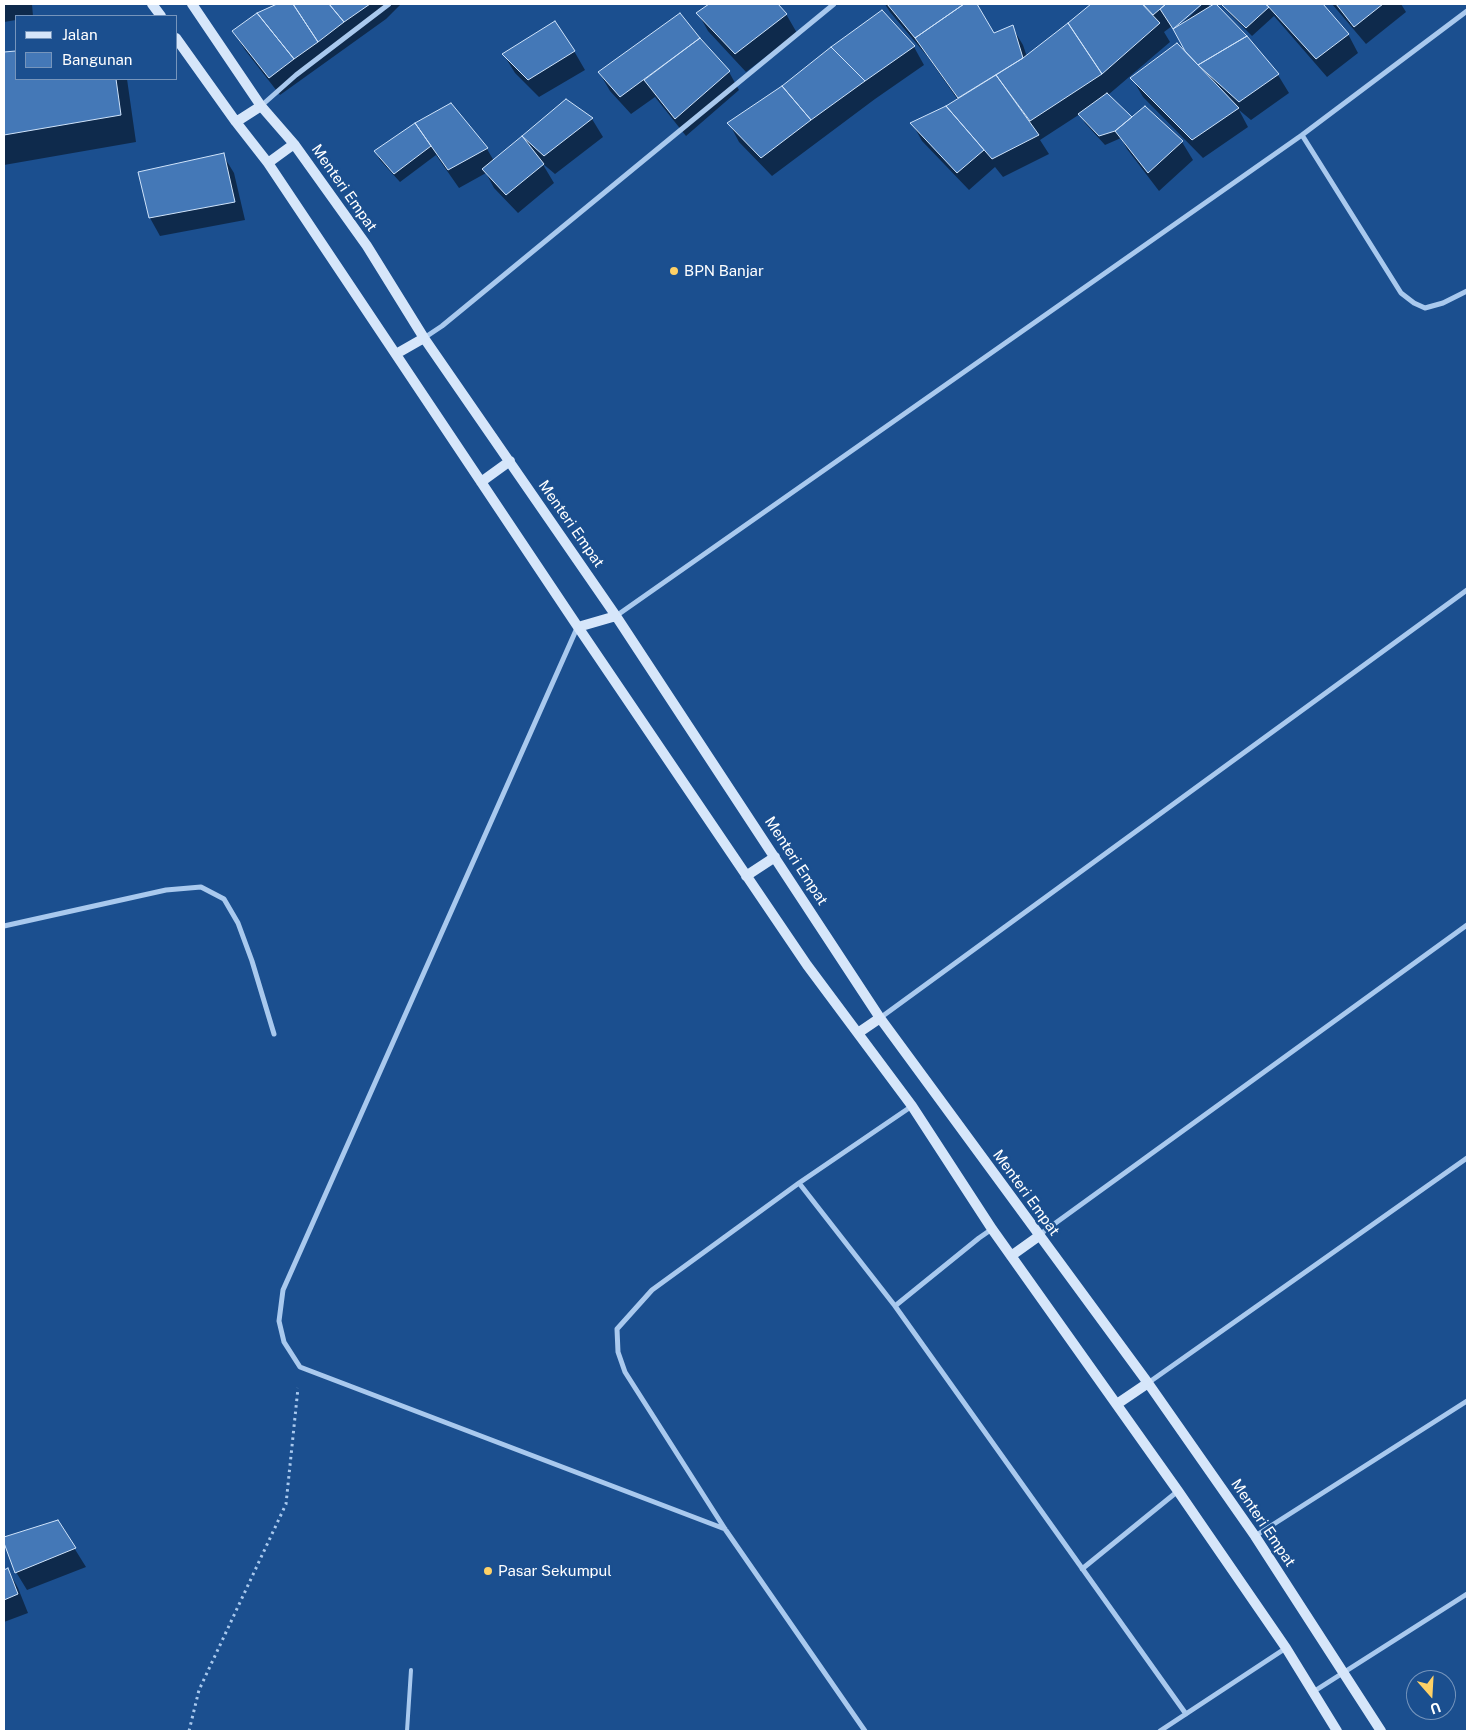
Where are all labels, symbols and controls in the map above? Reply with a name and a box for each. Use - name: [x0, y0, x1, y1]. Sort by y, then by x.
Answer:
- legend: [15, 15, 178, 80]
- text: Jalan: [62, 26, 98, 43]
- text: Bangunan: [62, 51, 133, 68]
- street label: Menteri Empat: [307, 141, 381, 235]
- place label: BPN Banjar: [684, 262, 764, 280]
- marker: BPN Banjar: [668, 265, 680, 277]
- street label: Menteri Empat: [534, 477, 608, 571]
- street label: Menteri Empat: [761, 813, 831, 909]
- street label: Menteri Empat: [989, 1146, 1063, 1240]
- street label: Menteri Empat: [1227, 1476, 1299, 1570]
- place label: Pasar Sekumpul: [498, 1562, 612, 1580]
- marker: Pasar Sekumpul: [482, 1565, 494, 1577]
- north arrow: [1406, 1670, 1456, 1720]
- text: U: [1428, 1699, 1443, 1717]

